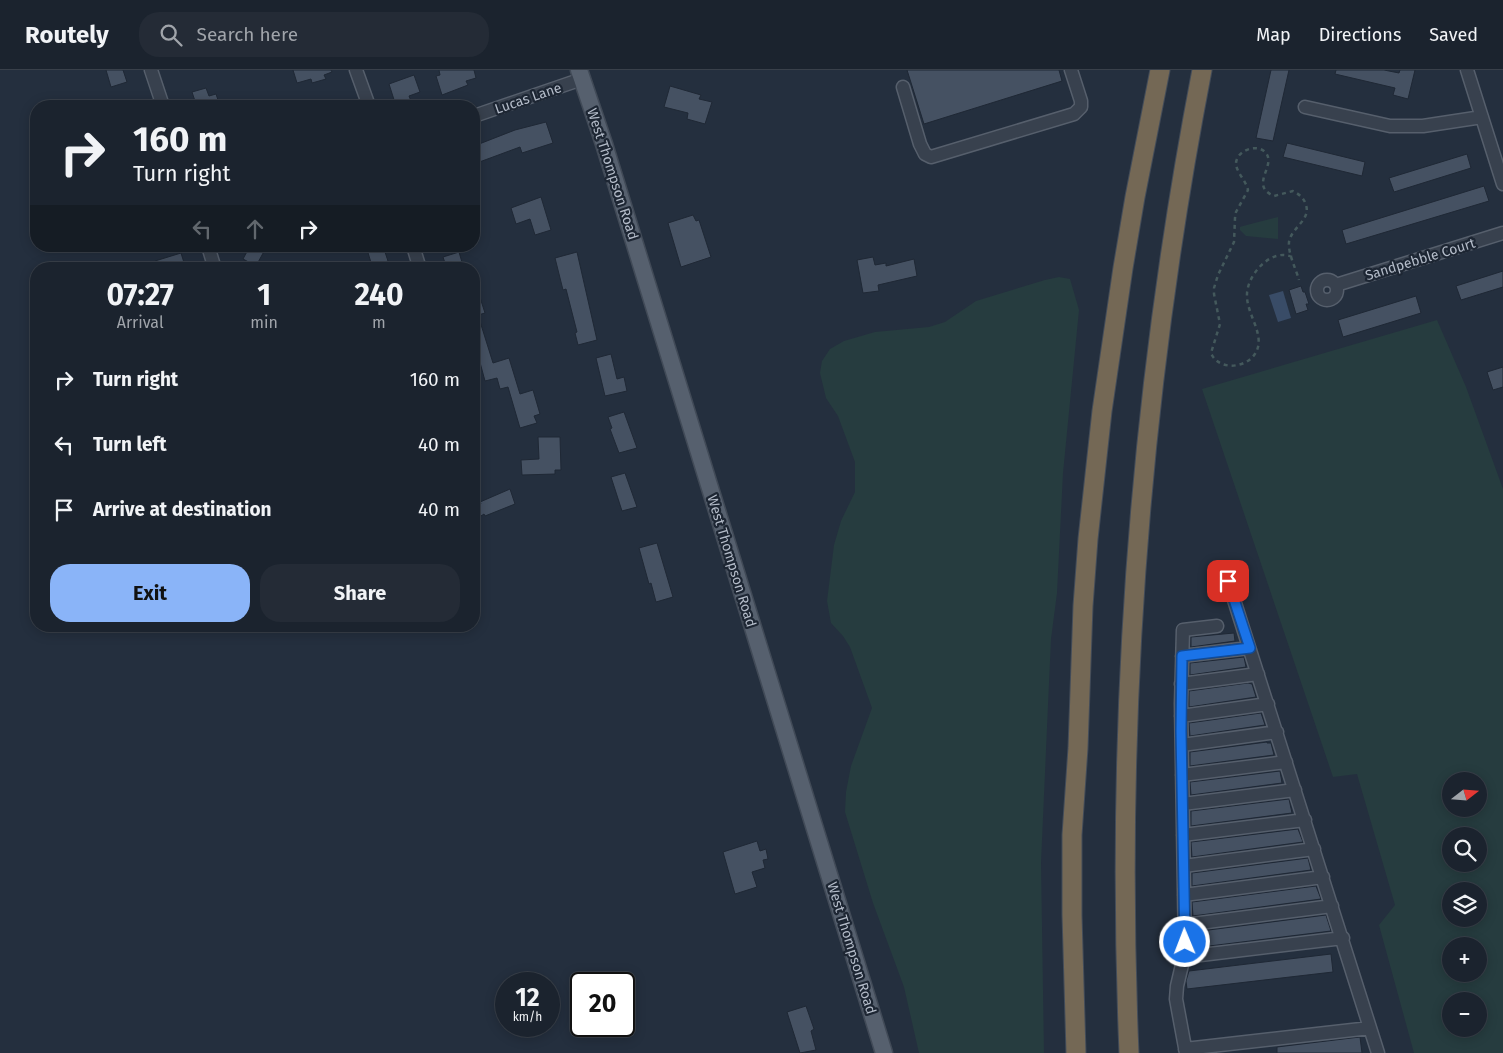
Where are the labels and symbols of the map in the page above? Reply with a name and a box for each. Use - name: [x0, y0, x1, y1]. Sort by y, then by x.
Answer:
- street label: Lucas Lane: [493, 79, 564, 118]
- street label: West Thompson Road: [583, 106, 642, 242]
- street label: Sandpebble Court: [1363, 234, 1478, 284]
- street label: West Thompson Road: [703, 493, 760, 629]
- pin: [1207, 560, 1249, 602]
- north arrow: [1442, 772, 1488, 818]
- street label: West Thompson Road: [823, 880, 880, 1016]
- position arrow: [1158, 915, 1210, 967]
- speed limit sign: 20: [570, 972, 635, 1037]

